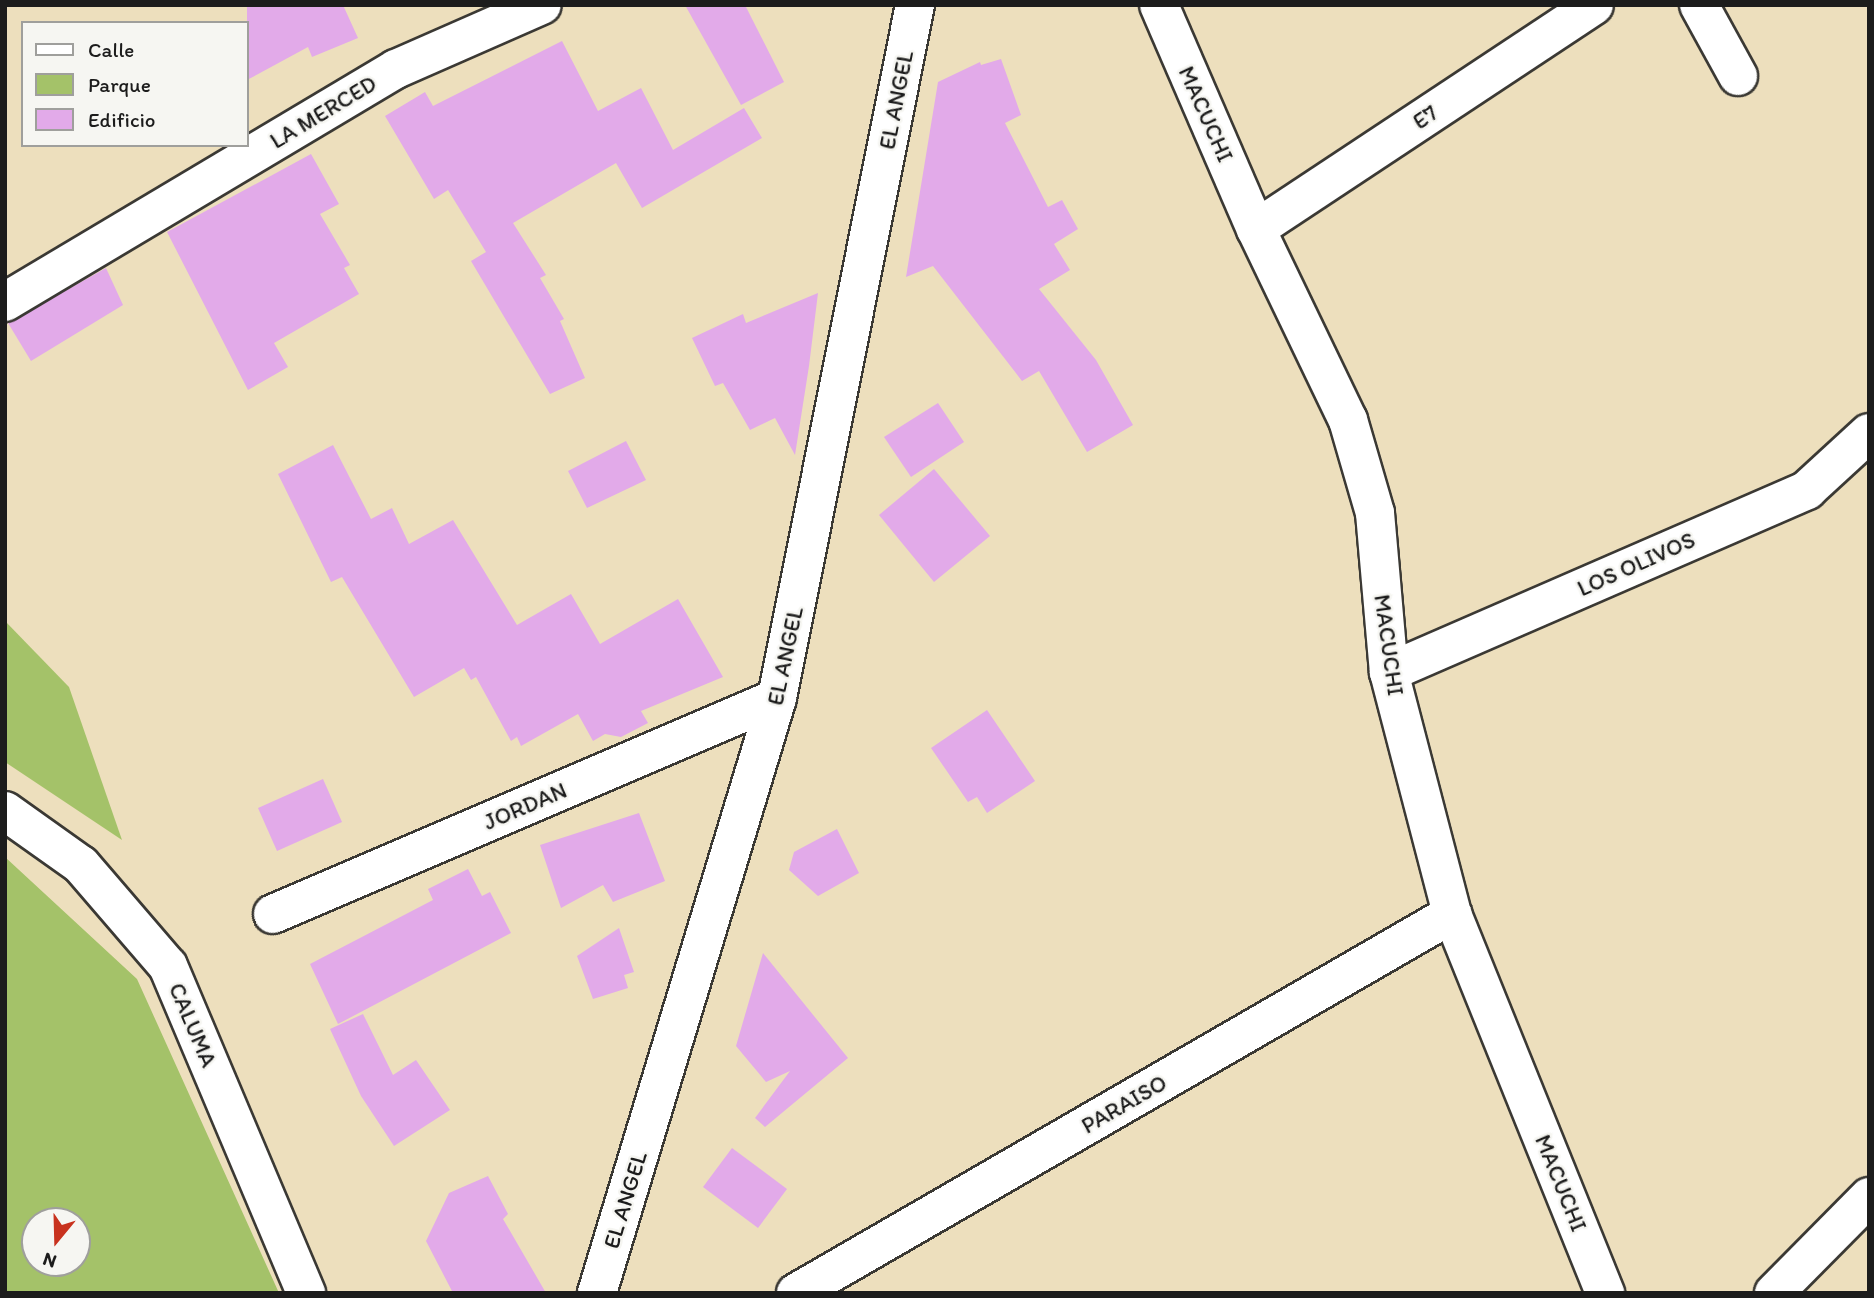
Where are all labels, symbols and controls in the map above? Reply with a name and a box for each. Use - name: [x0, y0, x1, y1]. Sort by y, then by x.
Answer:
- legend: [21, 21, 248, 147]
- text: Calle: [88, 37, 134, 62]
- street label: EL ANGEL: [873, 48, 919, 152]
- street label: MACUCHI: [1173, 62, 1239, 166]
- street label: LA MERCED: [265, 69, 381, 155]
- text: Parque: [88, 72, 151, 97]
- street label: E7: [1407, 99, 1443, 135]
- text: Edificio: [88, 107, 156, 132]
- street label: LOS OLIVOS: [1574, 526, 1698, 602]
- street label: MACUCHI: [1368, 593, 1410, 697]
- street label: EL ANGEL: [761, 604, 809, 708]
- street label: JORDAN: [479, 776, 571, 836]
- street label: CALUMA: [163, 979, 223, 1071]
- street label: PARAISO: [1076, 1068, 1172, 1140]
- street label: MACUCHI: [1529, 1130, 1593, 1236]
- street label: EL ANGEL: [597, 1148, 653, 1252]
- north arrow: [21, 1207, 91, 1277]
- text: N: [40, 1247, 59, 1273]

